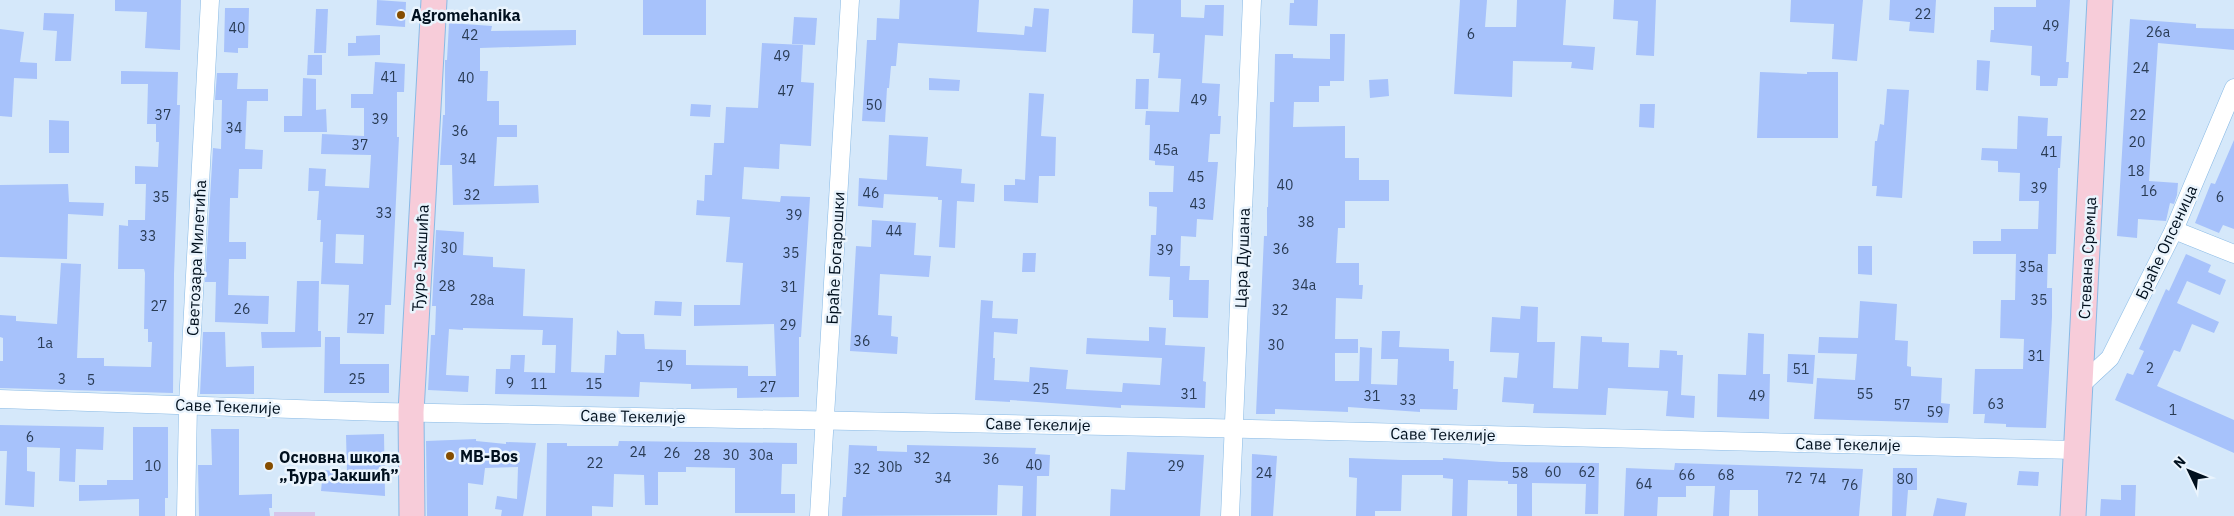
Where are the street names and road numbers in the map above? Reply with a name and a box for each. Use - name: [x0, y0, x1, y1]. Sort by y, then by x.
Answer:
- street label: Светозара Милетића: [182, 179, 210, 337]
- street label: Браће Опсеница: [2131, 181, 2201, 302]
- street label: Браће Богарошки: [822, 191, 848, 325]
- street label: Стевана Сремца: [2074, 196, 2100, 320]
- street label: Ђуре Јакшића: [407, 203, 433, 312]
- street label: Цара Душана: [1230, 207, 1254, 309]
- street label: Саве Текелије: [175, 394, 281, 418]
- street label: Саве Текелије: [580, 405, 686, 427]
- street label: Саве Текелије: [985, 413, 1091, 435]
- street label: Саве Текелије: [1390, 423, 1496, 445]
- street label: Саве Текелије: [1795, 433, 1901, 455]

